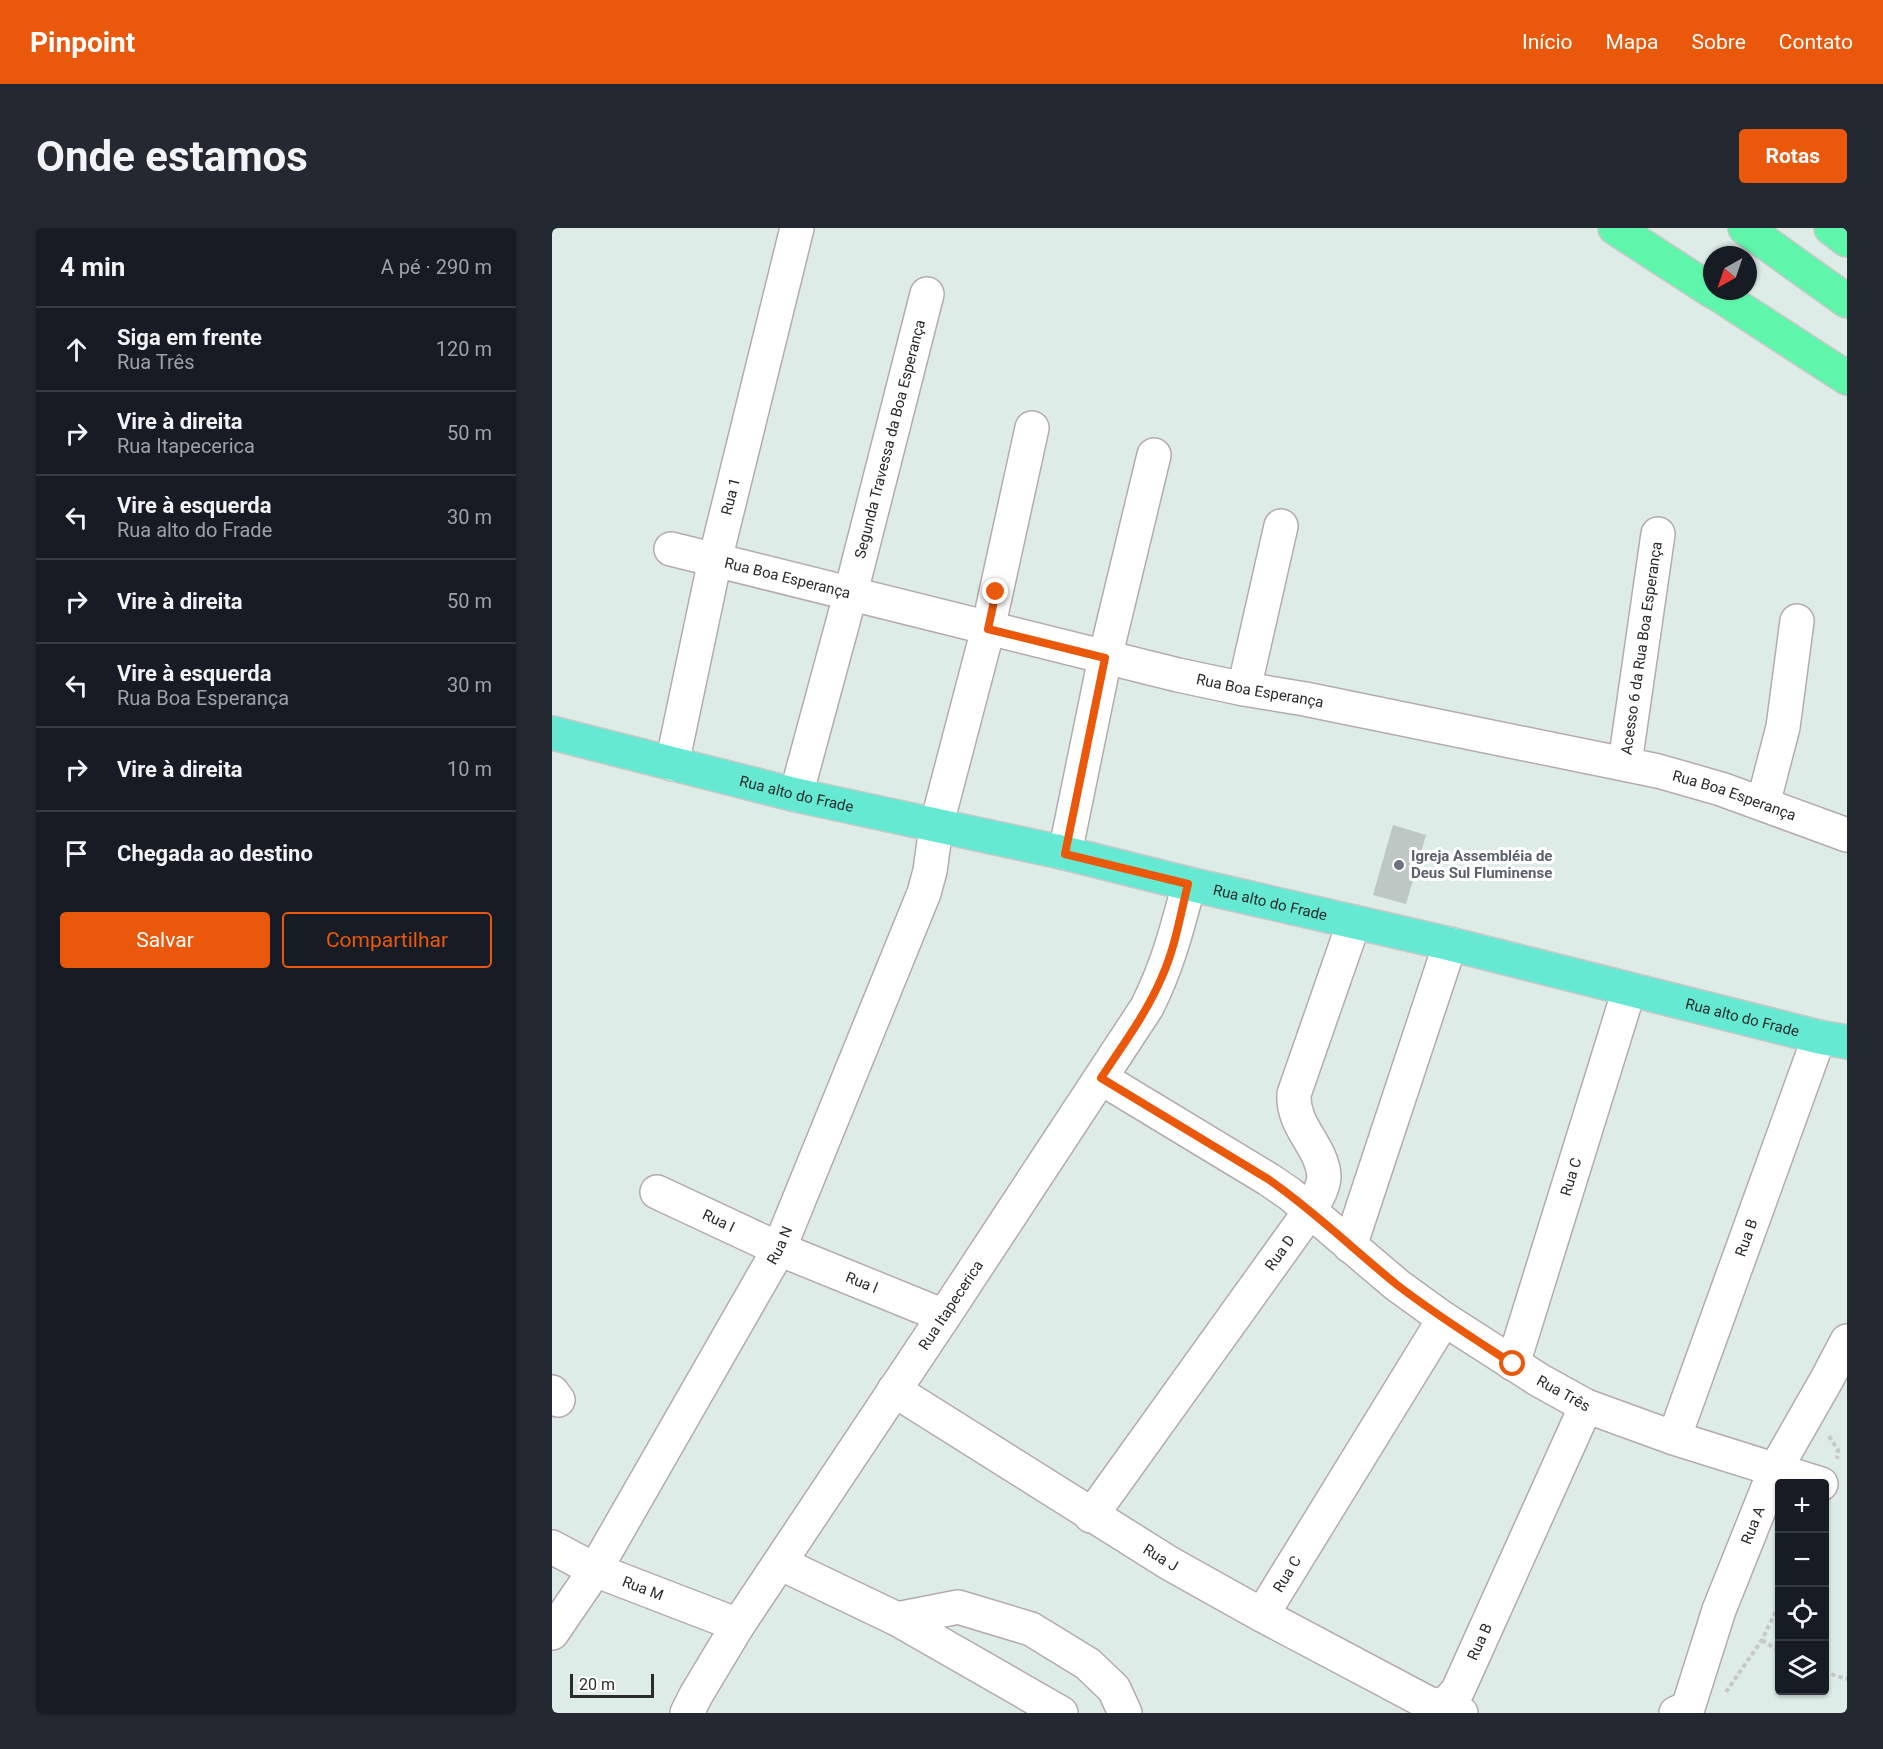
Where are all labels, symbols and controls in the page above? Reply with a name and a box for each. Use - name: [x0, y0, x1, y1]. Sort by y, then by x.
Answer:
- text: Pinpoint: [30, 26, 135, 59]
- text: Início: [1522, 30, 1573, 54]
- text: Mapa: [1606, 30, 1659, 54]
- text: Sobre: [1692, 30, 1746, 54]
- text: Contato: [1779, 30, 1853, 54]
- button: Rotas: [1739, 129, 1847, 183]
- text: Onde estamos: [36, 132, 308, 181]
- north arrow: [1703, 246, 1757, 300]
- text: 4 min: [60, 252, 125, 282]
- text: A pé · 290 m: [381, 255, 492, 279]
- street label: Segunda Travessa da Boa Esperança: [851, 318, 929, 561]
- text: Siga em frente: [117, 325, 262, 350]
- icon: ahead: [60, 333, 93, 366]
- text: 120 m: [436, 337, 492, 361]
- text: Rua Três: [117, 350, 195, 374]
- text: Vire à direita: [117, 409, 243, 434]
- icon: right: [60, 417, 93, 450]
- text: 50 m: [447, 421, 492, 445]
- text: Rua Itapecerica: [117, 434, 255, 458]
- street label: Rua 1: [717, 476, 744, 517]
- text: Vire à esquerda: [117, 493, 271, 518]
- icon: left: [60, 501, 93, 534]
- text: 30 m: [447, 505, 492, 529]
- text: Rua alto do Frade: [117, 518, 272, 542]
- street label: Acesso 6 da Rua Boa Esperança: [1617, 540, 1666, 756]
- street label: Rua Boa Esperança: [723, 554, 852, 602]
- route end: [982, 578, 1008, 604]
- icon: right: [60, 585, 93, 618]
- text: Vire à direita: [117, 589, 243, 614]
- text: 50 m: [447, 589, 492, 613]
- text: Vire à esquerda: [117, 661, 271, 686]
- icon: left: [60, 669, 93, 702]
- street label: Rua Boa Esperança: [1195, 670, 1325, 712]
- text: 30 m: [447, 673, 492, 697]
- text: Rua Boa Esperança: [117, 686, 289, 710]
- icon: right: [60, 753, 93, 786]
- text: Vire à direita: [117, 757, 243, 782]
- text: 10 m: [447, 757, 492, 781]
- street label: Rua Boa Esperança: [1670, 767, 1798, 825]
- street label: Rua alto do Frade: [738, 772, 855, 816]
- icon: arrive: [60, 837, 93, 870]
- text: Chegada ao destino: [117, 841, 313, 866]
- place label: Igreja Assembléia de Deus Sul Fluminense: [1411, 847, 1552, 882]
- marker: Igreja Assembléia de Deus Sul Fluminense: [1392, 858, 1406, 872]
- street label: Rua alto do Frade: [1211, 881, 1329, 924]
- button: Salvar: [60, 912, 270, 968]
- button: Compartilhar: [282, 912, 492, 968]
- street label: Rua alto do Frade: [1684, 995, 1801, 1041]
- street label: Rua C: [1557, 1155, 1586, 1198]
- street label: Rua I: [700, 1206, 738, 1236]
- street label: Rua B: [1731, 1216, 1761, 1259]
- street label: Rua N: [763, 1224, 796, 1268]
- street label: Rua D: [1261, 1232, 1299, 1274]
- street label: Rua Itapecerica: [915, 1257, 987, 1353]
- street label: Rua l: [843, 1268, 880, 1297]
- route start: [1499, 1350, 1525, 1376]
- street label: Rua Três: [1534, 1372, 1593, 1415]
- map controls: [1775, 1479, 1829, 1695]
- button: +: [1775, 1479, 1829, 1533]
- street label: Rua A: [1737, 1504, 1769, 1547]
- button: −: [1775, 1533, 1829, 1587]
- street label: Rua J: [1140, 1540, 1181, 1575]
- street label: Rua C: [1269, 1552, 1305, 1596]
- street label: Rua M: [620, 1572, 666, 1604]
- button: locate: [1775, 1587, 1829, 1641]
- street label: Rua B: [1464, 1620, 1496, 1663]
- button: layers: [1775, 1641, 1829, 1695]
- scale bar: [570, 1671, 654, 1698]
- text: 20 m: [579, 1675, 615, 1694]

